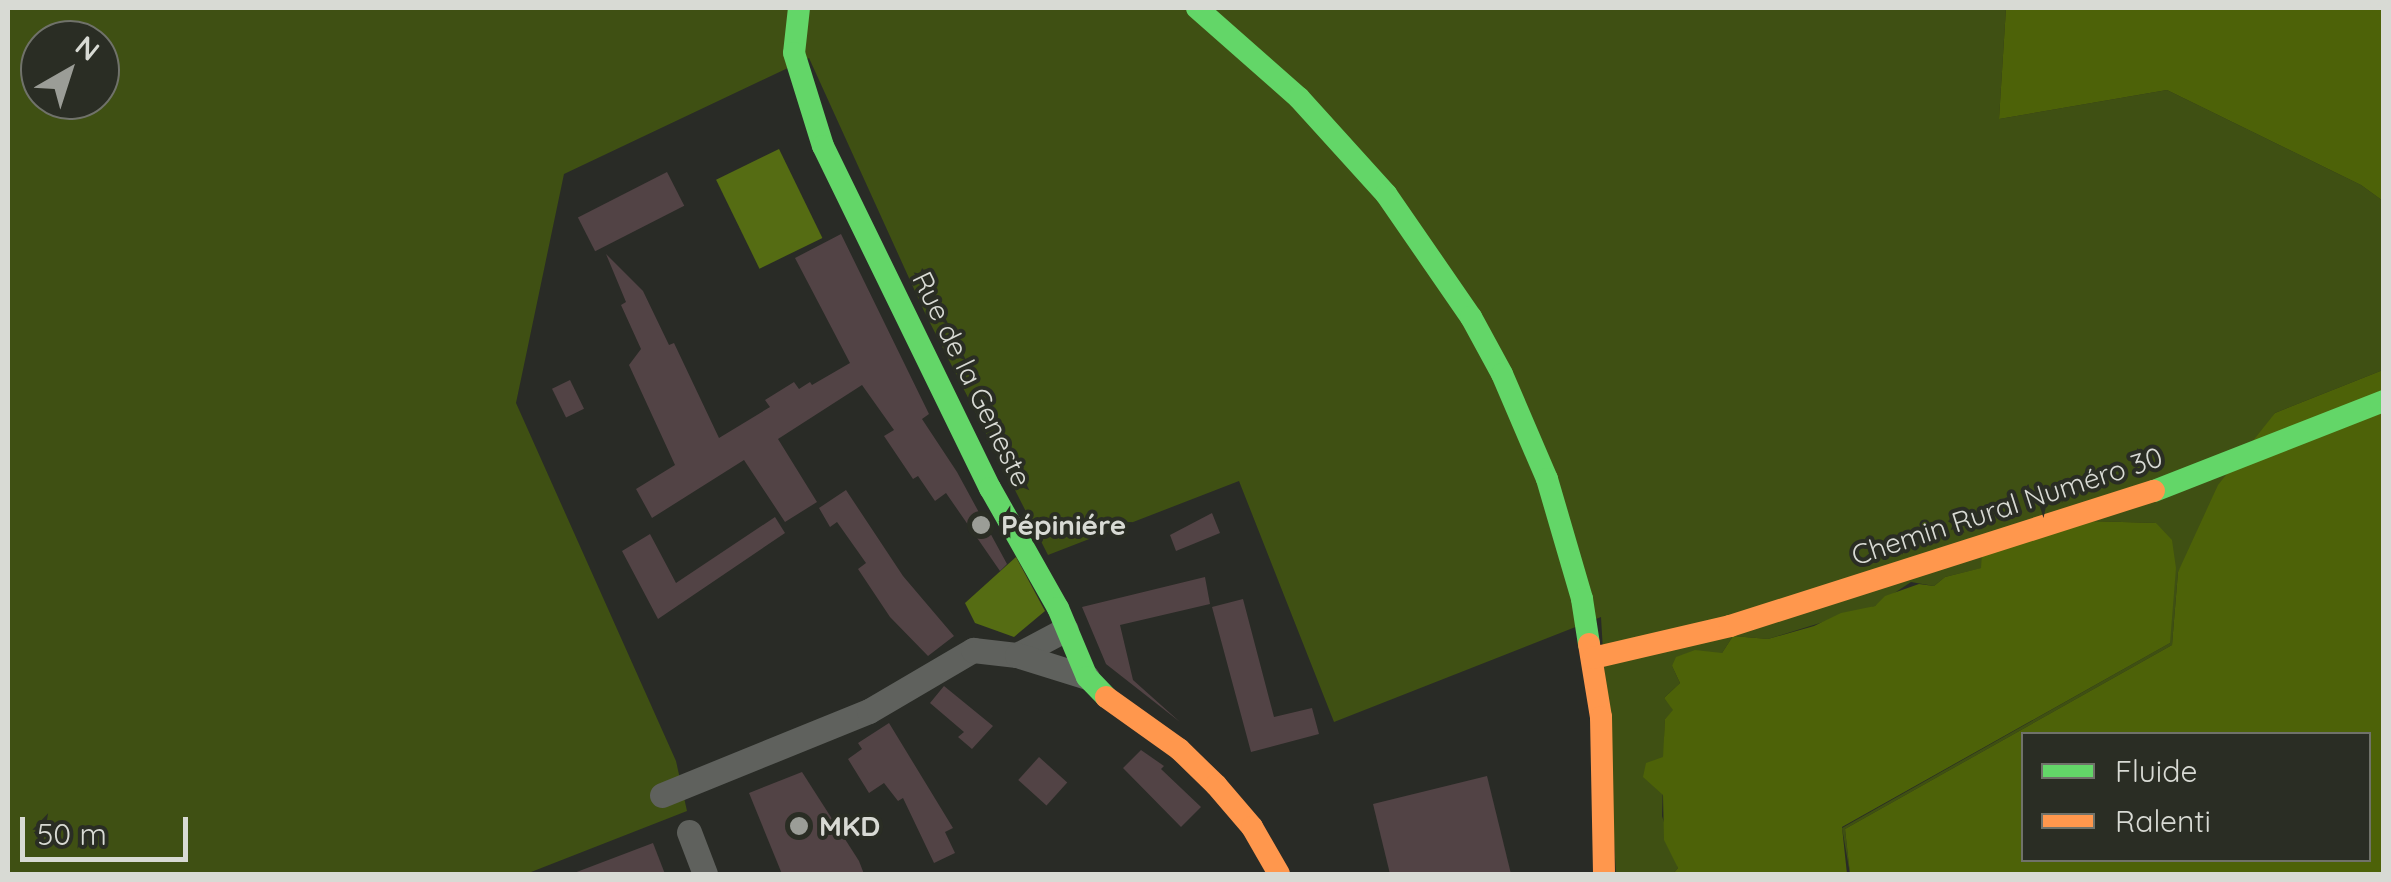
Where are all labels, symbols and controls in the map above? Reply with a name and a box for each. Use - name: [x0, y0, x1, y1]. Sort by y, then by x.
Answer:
- north arrow: [20, 20, 120, 120]
- text: N: [69, 28, 107, 68]
- street label: Rue de la Geneste: [905, 266, 1039, 492]
- street label: Chemin Rural Numéro 30: [1847, 440, 2167, 572]
- place label: Pépiniére: [1001, 508, 1126, 542]
- marker: Pépiniére: [970, 514, 992, 536]
- legend: [2021, 732, 2371, 862]
- text: Fluide: [2115, 752, 2197, 790]
- scale bar: [25, 797, 192, 859]
- text: Ralenti: [2115, 802, 2211, 840]
- place label: MKD: [819, 809, 880, 843]
- text: 50 m: [37, 815, 107, 853]
- marker: MKD: [788, 815, 810, 837]

